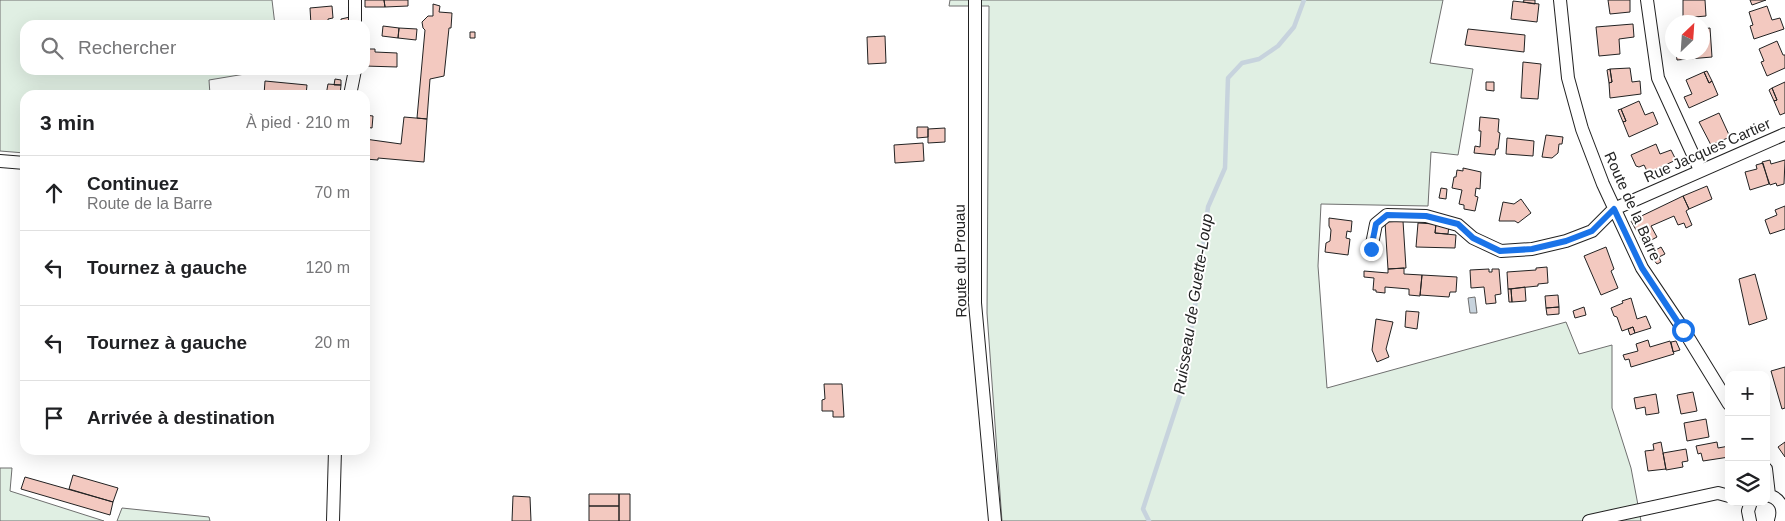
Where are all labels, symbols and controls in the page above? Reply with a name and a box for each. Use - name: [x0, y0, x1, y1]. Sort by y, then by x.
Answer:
- north arrow: [1665, 15, 1710, 60]
- search box: [20, 20, 370, 75]
- icon: search: [38, 34, 66, 62]
- text: Rechercher: [78, 37, 176, 58]
- text: 3 min: [40, 111, 95, 134]
- text: À pied · 210 m: [246, 114, 350, 131]
- street label: Rue Jacques Cartier: [1641, 114, 1773, 186]
- street label: Route de la Barre: [1601, 149, 1665, 263]
- text: Continuez: [87, 173, 179, 194]
- icon: ahead: [40, 179, 68, 207]
- text: 70 m: [314, 184, 350, 201]
- text: Route de la Barre: [87, 195, 212, 212]
- street label: Route du Prouau: [951, 204, 969, 318]
- water label: Ruisseau de Guette-Loup: [1170, 213, 1216, 395]
- route end: [1360, 238, 1383, 261]
- icon: left: [40, 254, 68, 282]
- text: Tournez à gauche: [87, 257, 247, 278]
- text: 120 m: [306, 259, 350, 276]
- route start: [1672, 319, 1695, 342]
- icon: left: [40, 329, 68, 357]
- text: Tournez à gauche: [87, 332, 247, 353]
- text: 20 m: [314, 334, 350, 351]
- map controls: [1725, 371, 1770, 506]
- button: +: [1725, 371, 1770, 416]
- icon: arrive: [40, 404, 68, 432]
- text: Arrivée à destination: [87, 407, 275, 428]
- button: −: [1725, 416, 1770, 461]
- button: layers: [1725, 461, 1770, 506]

